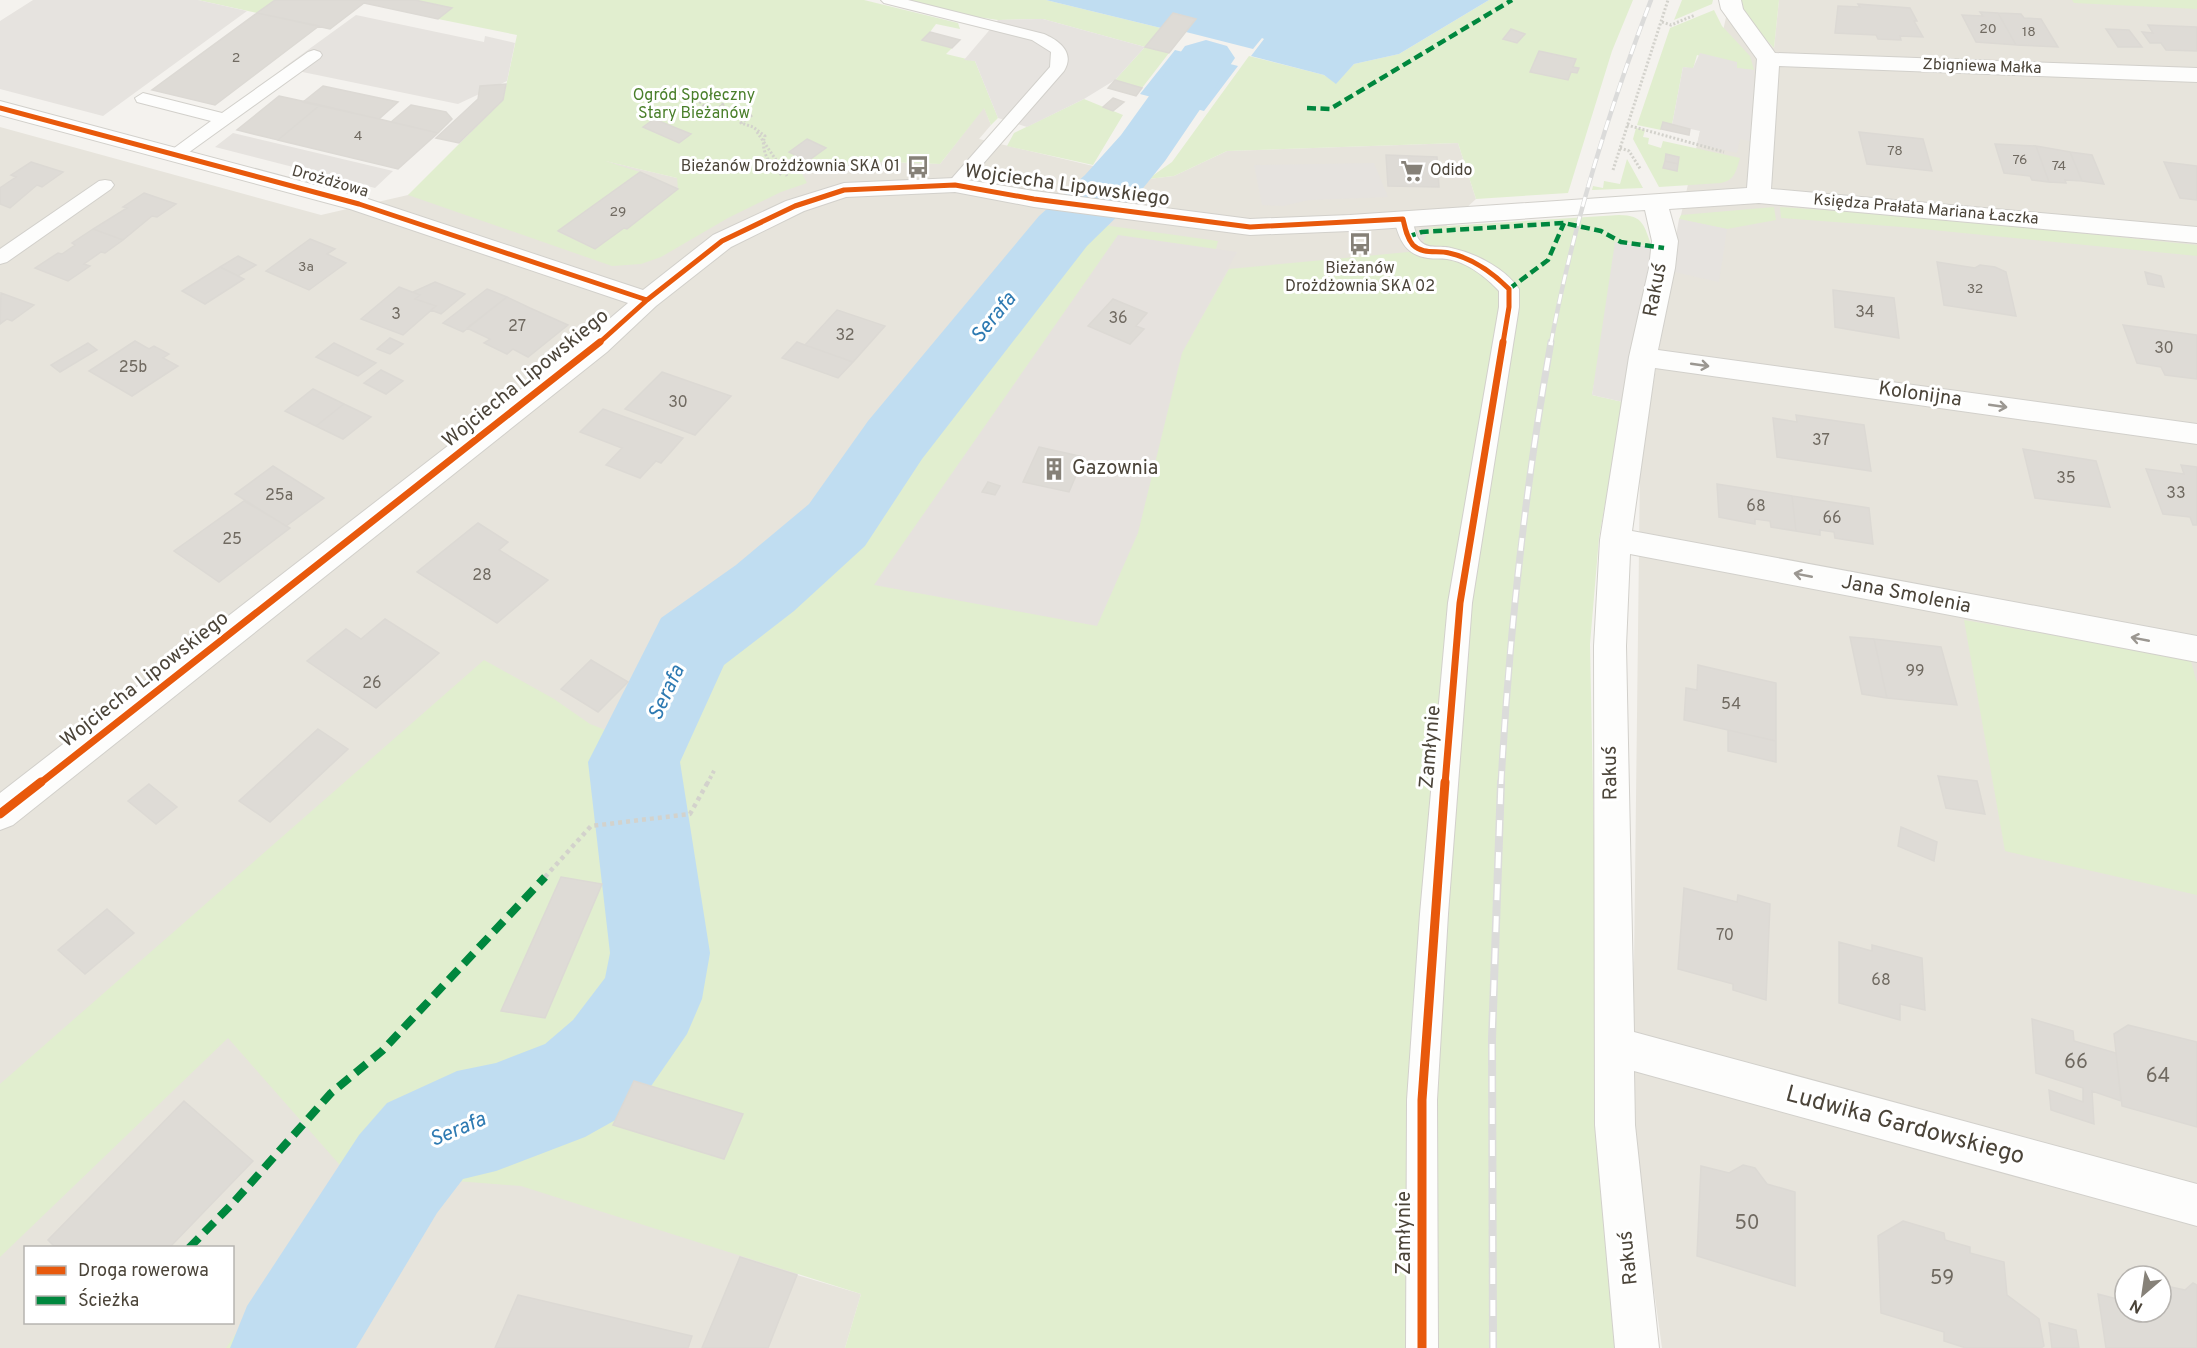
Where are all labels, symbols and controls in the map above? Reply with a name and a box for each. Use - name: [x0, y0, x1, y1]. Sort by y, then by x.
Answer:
- house number: 20: [1979, 21, 1997, 38]
- house number: 18: [2022, 24, 2036, 41]
- house number: 2: [232, 50, 240, 67]
- street label: Zbigniewa Małka: [1922, 55, 2042, 79]
- park label: Ogród Społeczny Stary Bieżanów: [633, 86, 755, 124]
- house number: 4: [354, 128, 362, 145]
- house number: 78: [1887, 143, 1903, 160]
- house number: 76: [2013, 152, 2027, 169]
- bus stop icon: Bieżanów Drożdżownia SKA 01: [905, 154, 931, 180]
- place label: Bieżanów Drożdżownia SKA 01: [681, 157, 900, 177]
- supermarket icon: Odido: [1399, 158, 1425, 184]
- house number: 74: [2052, 158, 2066, 175]
- street label: Wojciecha Lipowskiego: [963, 159, 1171, 213]
- place label: Odido: [1430, 161, 1473, 181]
- street label: Drożdżowa: [289, 162, 371, 202]
- street label: Księdza Prałata Mariana Łaczka: [1813, 190, 2039, 230]
- house number: 29: [610, 204, 626, 221]
- bus stop icon: Bieżanów Drożdżownia SKA 02: [1347, 231, 1373, 257]
- house number: 3a: [298, 259, 314, 276]
- place label: Bieżanów Drożdżownia SKA 02: [1285, 259, 1435, 297]
- street label: Rakuś: [1638, 261, 1674, 319]
- house number: 32: [1967, 281, 1983, 298]
- water label: Serafa: [965, 287, 1023, 349]
- house number: 34: [1855, 303, 1875, 323]
- street label: Wojciecha Lipowskiego: [437, 304, 615, 454]
- house number: 3: [391, 305, 401, 325]
- house number: 36: [1108, 309, 1128, 329]
- house number: 27: [508, 317, 526, 337]
- house number: 32: [835, 326, 855, 346]
- house number: 30: [2154, 339, 2174, 359]
- house number: 25b: [119, 358, 147, 378]
- one-way arrow: [1690, 359, 1710, 370]
- street label: Kolonijna: [1877, 376, 1963, 414]
- house number: 30: [668, 393, 688, 413]
- one-way arrow: [1987, 401, 2007, 412]
- house number: 37: [1812, 431, 1830, 451]
- building icon: Gazownia: [1041, 456, 1067, 482]
- place label: Gazownia: [1072, 456, 1158, 482]
- house number: 35: [2056, 469, 2076, 489]
- house number: 33: [2166, 484, 2186, 504]
- house number: 25a: [265, 486, 293, 506]
- house number: 68: [1746, 497, 1766, 517]
- house number: 66: [1822, 509, 1842, 529]
- house number: 25: [222, 530, 242, 550]
- house number: 28: [472, 566, 492, 586]
- one-way arrow: [1794, 570, 1814, 581]
- street label: Jana Smolenia: [1839, 570, 1973, 620]
- street label: Wojciecha Lipowskiego: [55, 606, 235, 754]
- one-way arrow: [2130, 633, 2150, 644]
- water label: Serafa: [642, 661, 692, 725]
- house number: 99: [1905, 662, 1925, 682]
- house number: 26: [362, 674, 382, 694]
- house number: 54: [1721, 695, 1741, 715]
- street label: Zamłynie: [1414, 704, 1448, 790]
- street label: Rakuś: [1598, 745, 1624, 801]
- house number: 70: [1716, 926, 1734, 946]
- house number: 68: [1871, 971, 1891, 991]
- house number: 66: [2064, 1050, 2088, 1076]
- house number: 64: [2146, 1064, 2170, 1090]
- street label: Ludwika Gardowskiego: [1782, 1080, 2028, 1172]
- water label: Serafa: [426, 1106, 490, 1154]
- street label: Zamłynie: [1392, 1191, 1418, 1275]
- house number: 50: [1734, 1211, 1760, 1237]
- street label: Rakuś: [1613, 1229, 1645, 1287]
- legend: [24, 1246, 234, 1324]
- text: Droga rowerowa: [78, 1260, 209, 1283]
- north arrow: [2113, 1264, 2173, 1324]
- house number: 59: [1930, 1266, 1954, 1292]
- text: Ścieżka: [78, 1288, 139, 1313]
- text: N: [2127, 1294, 2147, 1317]

